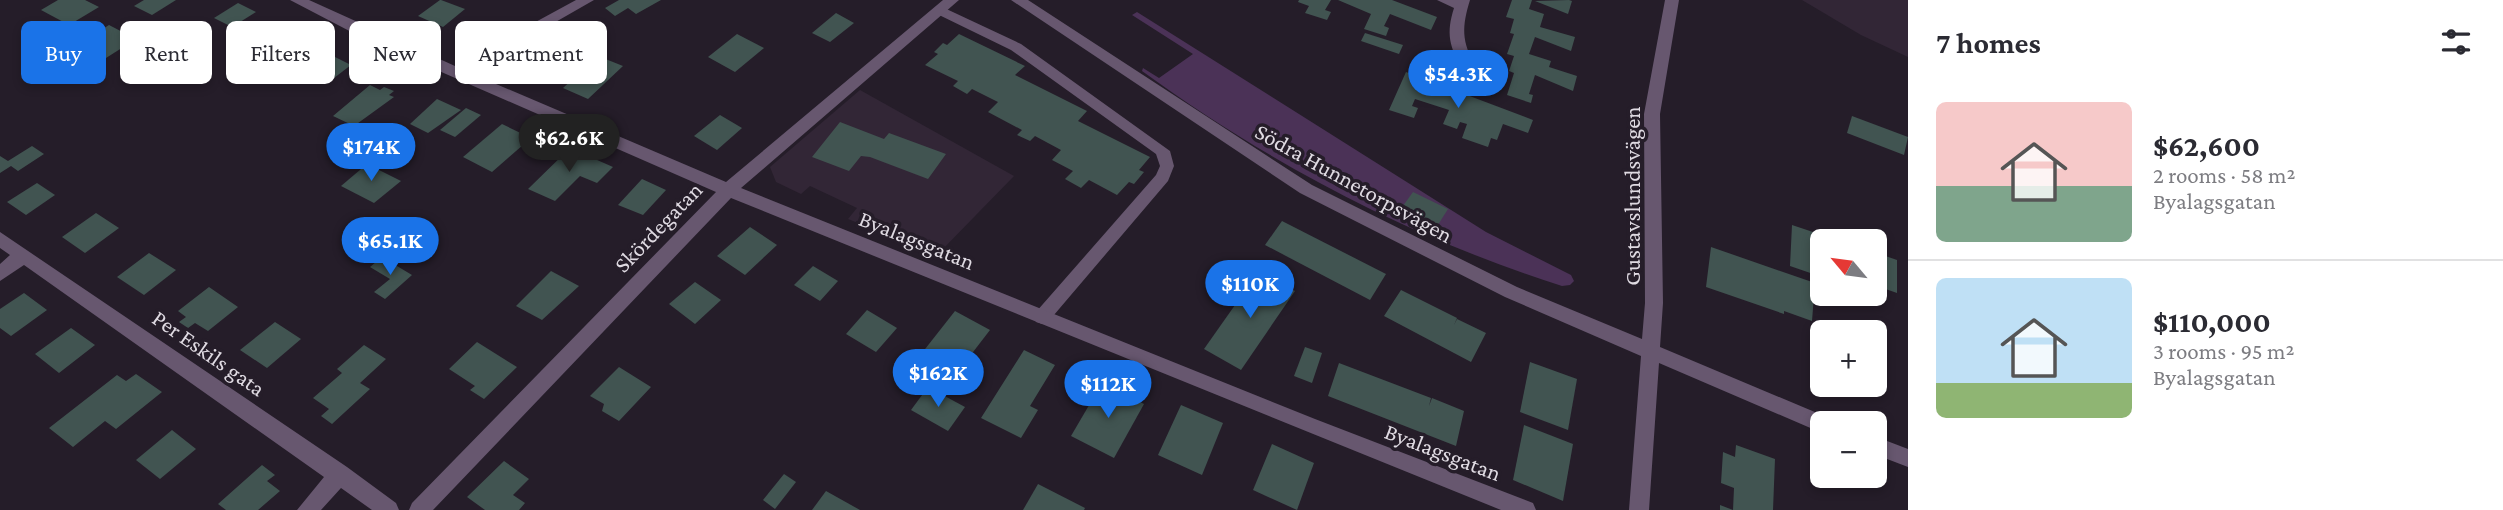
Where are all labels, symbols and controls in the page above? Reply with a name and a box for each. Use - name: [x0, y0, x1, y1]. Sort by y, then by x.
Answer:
- chip: Buy: [21, 21, 106, 84]
- chip: Rent: [120, 21, 212, 84]
- chip: Filters: [226, 21, 335, 84]
- chip: New: [349, 21, 441, 84]
- chip: Apartment: [455, 21, 607, 84]
- icon: filters: [2437, 23, 2475, 61]
- text: 7 homes: [1936, 26, 2041, 59]
- pin: $54.3K: [1401, 50, 1515, 110]
- text: $54.3K: [1424, 60, 1492, 86]
- street label: Gustavslundsvägen: [1619, 106, 1645, 286]
- pin: $62.6K: [512, 114, 626, 174]
- street label: Södra Hunnetorpsvägen: [1251, 118, 1457, 248]
- pin: $174K: [322, 124, 420, 183]
- text: $62.6K: [535, 124, 603, 150]
- text: $62,600: [2153, 129, 2260, 162]
- icon: home: [1992, 130, 2076, 214]
- text: $174K: [342, 133, 400, 159]
- text: 2 rooms · 58 m²: [2153, 162, 2295, 188]
- street label: Skördegatan: [609, 177, 707, 277]
- text: Byalagsgatan: [2153, 188, 2276, 214]
- street label: Byalagsgatan: [855, 205, 979, 275]
- pin: $65.1K: [333, 218, 447, 277]
- text: $65.1K: [358, 227, 422, 253]
- north arrow: [1810, 229, 1886, 306]
- map controls: [1810, 229, 1887, 488]
- pin: $110K: [1201, 260, 1299, 320]
- text: $110K: [1221, 270, 1279, 296]
- street label: Per Eskils gata: [148, 305, 271, 402]
- text: $110,000: [2153, 305, 2271, 338]
- icon: home: [1992, 306, 2076, 390]
- button: +: [1810, 320, 1887, 397]
- text: 3 rooms · 95 m²: [2153, 338, 2294, 364]
- pin: $162K: [889, 350, 987, 409]
- text: $162K: [909, 359, 967, 385]
- pin: $112K: [1059, 360, 1157, 420]
- text: Byalagsgatan: [2153, 364, 2276, 390]
- text: $112K: [1080, 370, 1136, 396]
- button: −: [1810, 411, 1887, 488]
- street label: Byalagsgatan: [1381, 418, 1505, 486]

